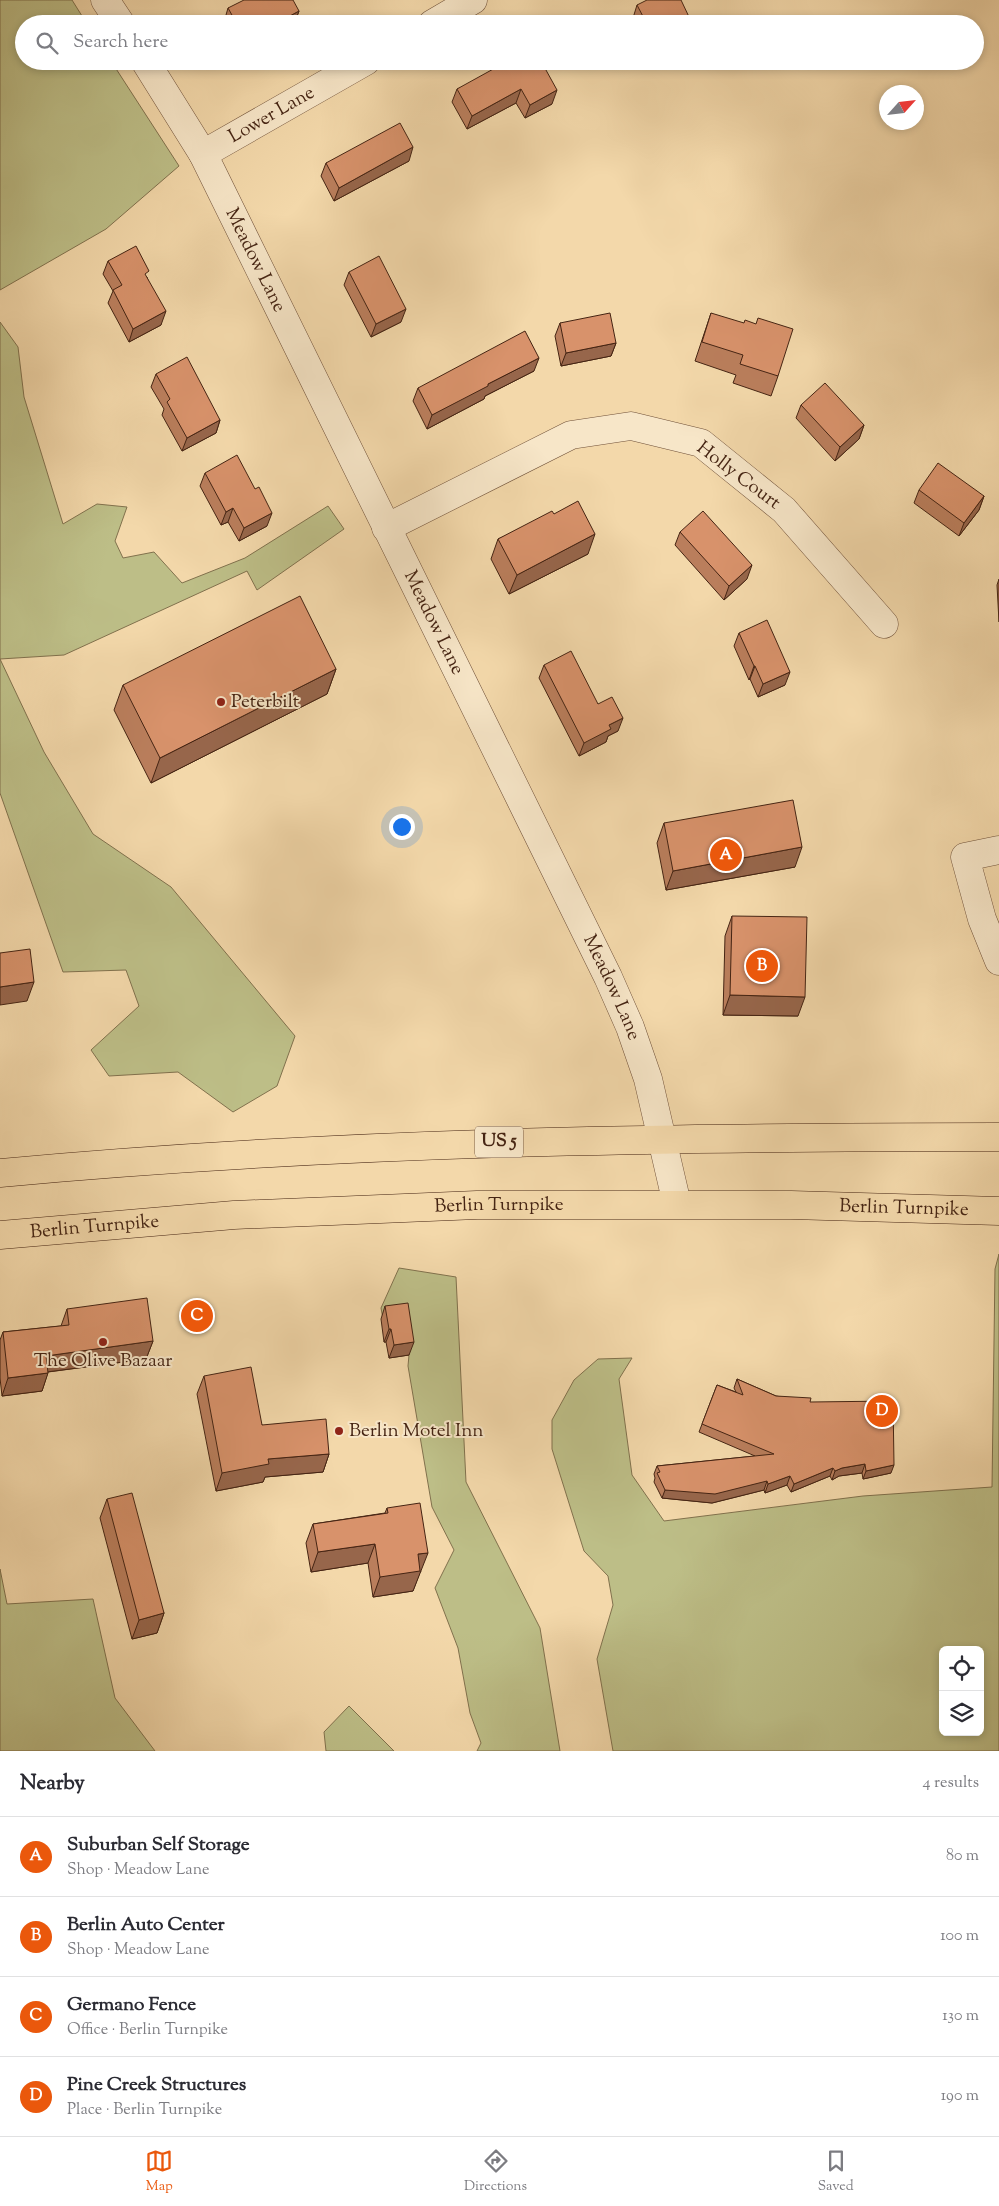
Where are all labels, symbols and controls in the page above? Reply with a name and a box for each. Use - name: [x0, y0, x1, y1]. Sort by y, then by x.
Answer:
- search box: [15, 15, 984, 70]
- icon: search: [33, 29, 61, 57]
- text: Search here: [73, 29, 168, 56]
- street label: Lower Lane: [224, 79, 320, 150]
- north arrow: [879, 85, 924, 130]
- street label: Meadow Lane: [218, 203, 292, 317]
- street label: Holly Court: [690, 435, 786, 517]
- street label: Meadow Lane: [397, 566, 471, 680]
- place label: Peterbilt: [231, 689, 300, 716]
- marker: Peterbilt: [215, 696, 227, 708]
- your location: [389, 814, 415, 840]
- pin: A: [710, 836, 742, 874]
- street label: Meadow Lane: [576, 930, 647, 1044]
- pin: B: [746, 947, 778, 985]
- road number: US 5: [475, 1126, 523, 1158]
- street label: Berlin Turnpike: [434, 1192, 564, 1220]
- street label: Berlin Turnpike: [839, 1193, 969, 1224]
- street label: Berlin Turnpike: [29, 1208, 160, 1246]
- pin: C: [181, 1297, 213, 1335]
- marker: The Olive Bazaar: [97, 1336, 109, 1348]
- place label: The Olive Bazaar: [34, 1348, 172, 1375]
- pin: D: [866, 1392, 898, 1430]
- place label: Berlin Motel Inn: [349, 1418, 484, 1445]
- marker: Berlin Motel Inn: [333, 1425, 345, 1437]
- map controls: [939, 1646, 984, 1736]
- button: locate: [939, 1646, 984, 1691]
- button: layers: [939, 1691, 984, 1736]
- text: Nearby: [20, 1769, 85, 1799]
- text: 4 results: [923, 1772, 979, 1795]
- text: Suburban Self Storage: [67, 1832, 250, 1859]
- text: A: [30, 1845, 43, 1868]
- text: 80 m: [946, 1845, 979, 1868]
- text: Shop · Meadow Lane: [67, 1859, 209, 1882]
- text: Berlin Auto Center: [67, 1912, 225, 1939]
- text: B: [31, 1925, 41, 1948]
- text: 100 m: [940, 1925, 979, 1948]
- text: Shop · Meadow Lane: [67, 1939, 209, 1962]
- text: Germano Fence: [67, 1992, 196, 2019]
- text: C: [30, 2005, 42, 2028]
- text: 130 m: [942, 2005, 979, 2028]
- text: Office · Berlin Turnpike: [67, 2019, 228, 2042]
- text: Pine Creek Structures: [67, 2072, 246, 2099]
- text: D: [30, 2085, 42, 2108]
- text: 190 m: [941, 2085, 979, 2108]
- text: Place · Berlin Turnpike: [67, 2099, 222, 2122]
- tab: Map: [145, 2147, 173, 2197]
- tab: Directions: [464, 2147, 527, 2197]
- tab: Saved: [818, 2147, 854, 2197]

